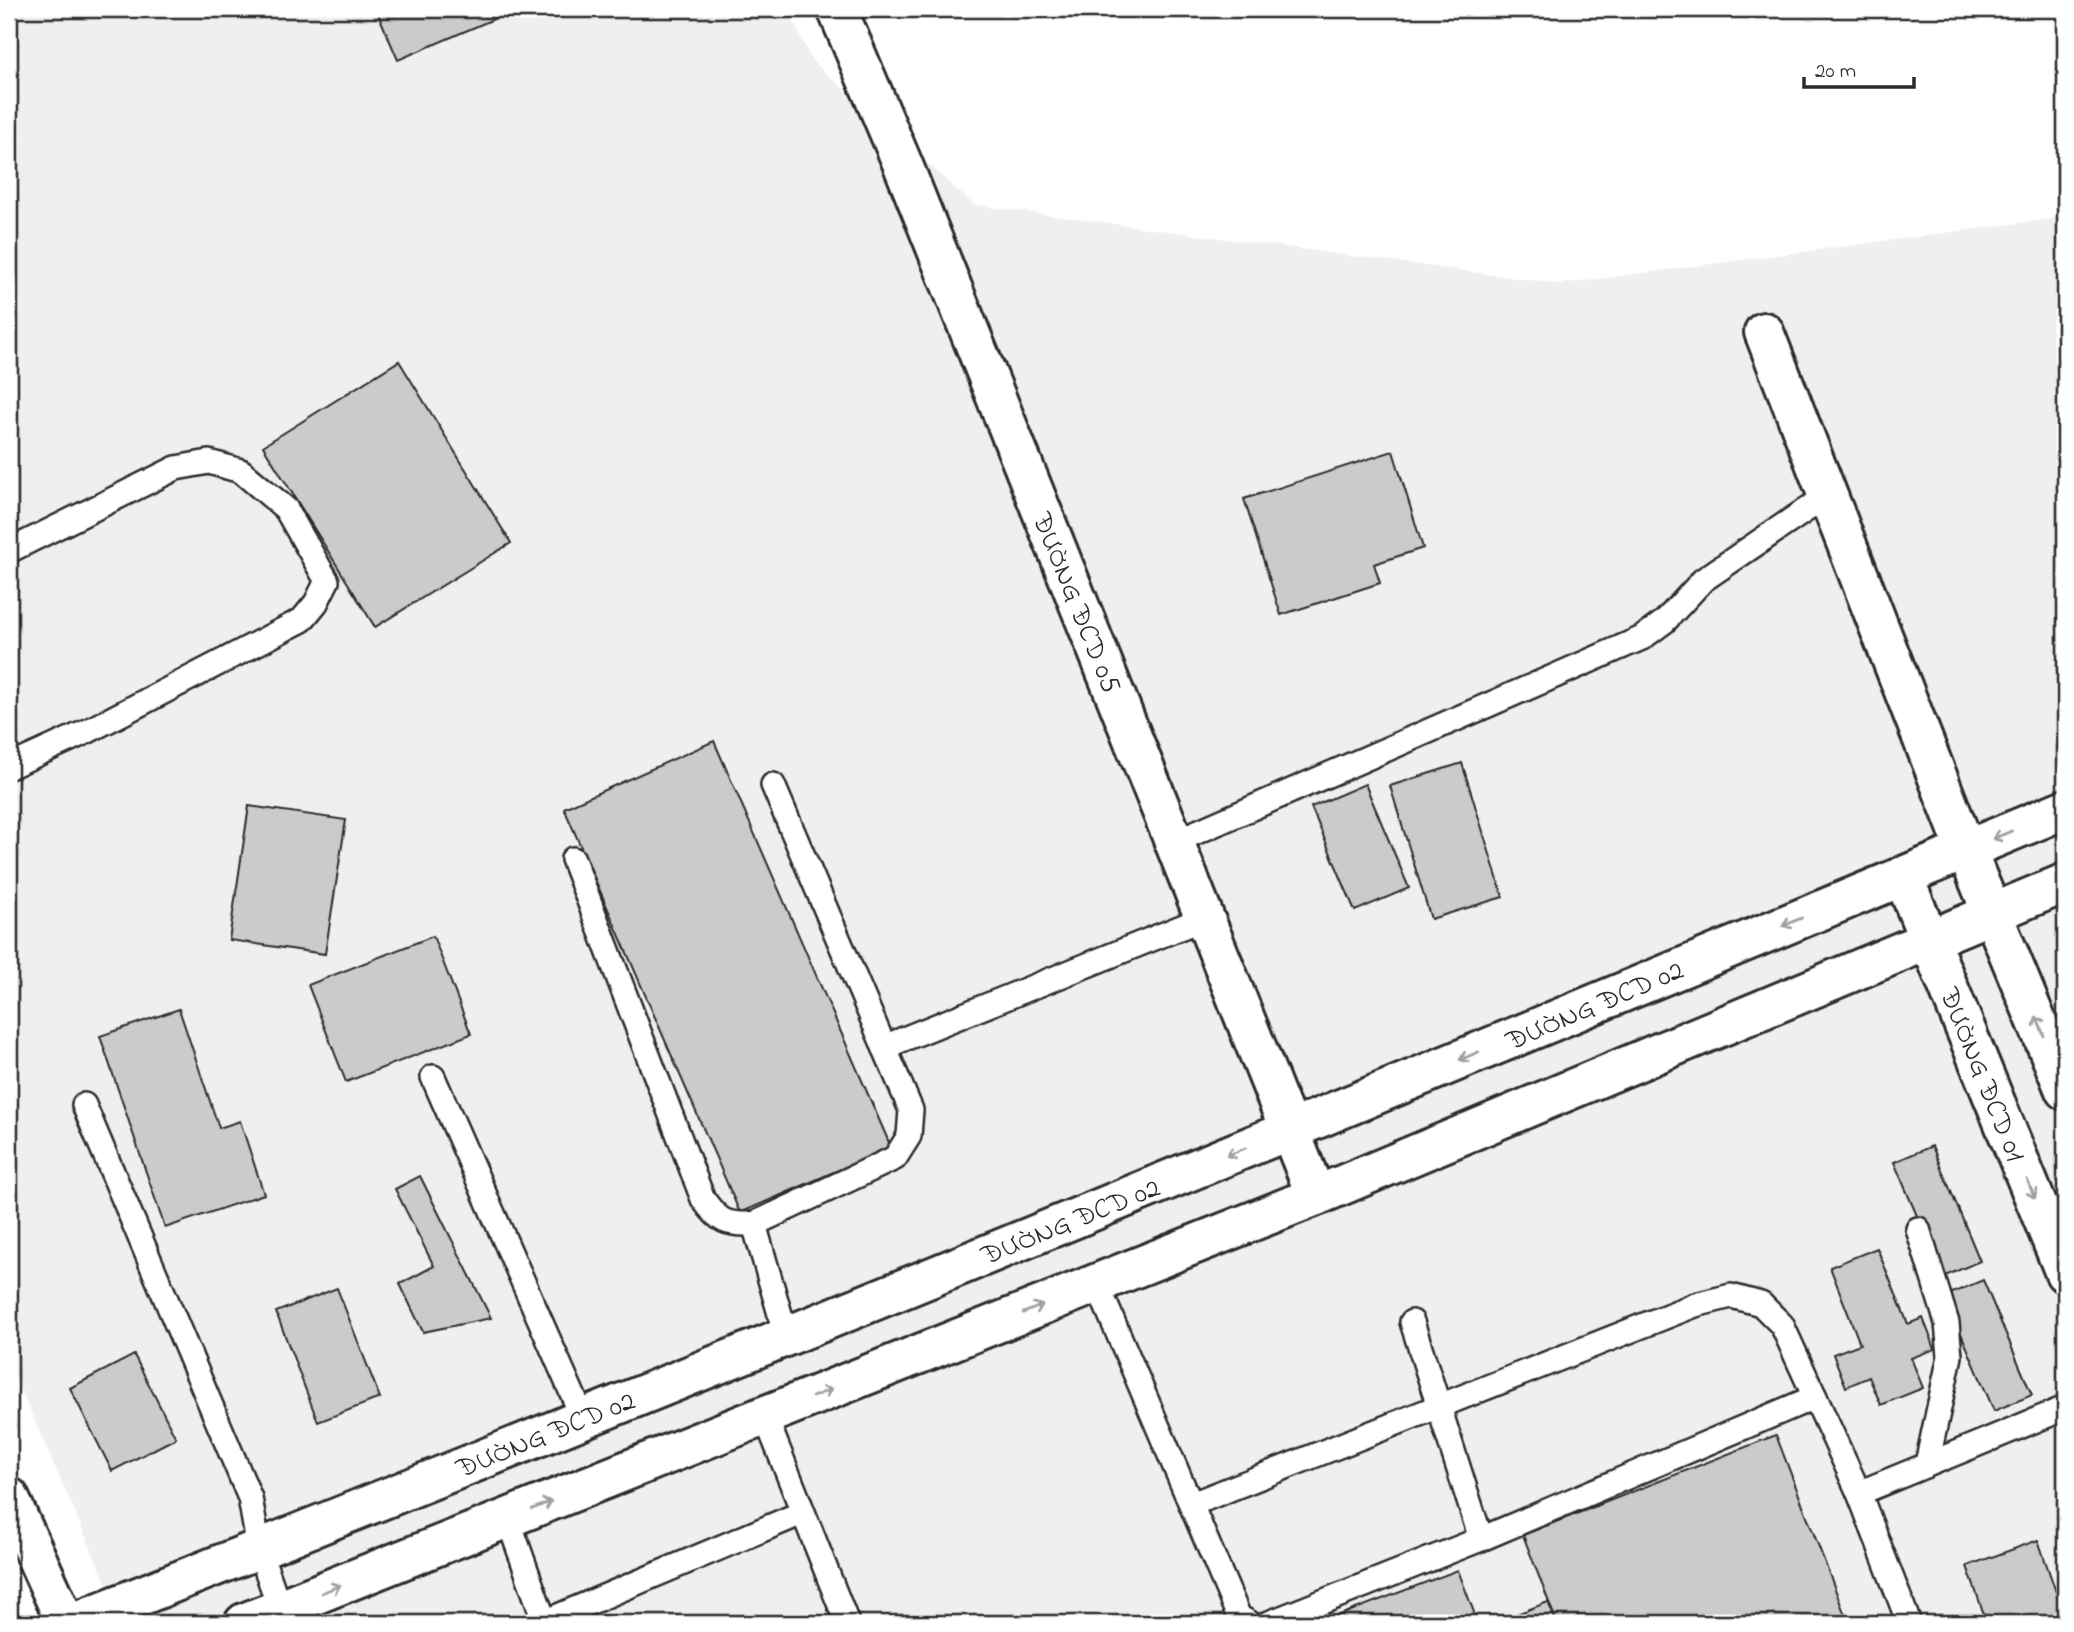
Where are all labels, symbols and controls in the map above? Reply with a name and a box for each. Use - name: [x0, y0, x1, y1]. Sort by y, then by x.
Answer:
- scale bar: [1804, 46, 1915, 90]
- text: 20 m: [1815, 57, 1856, 87]
- street label: ĐƯỜNG ĐCD 05: [1019, 506, 1130, 700]
- one-way arrow: [1992, 829, 2014, 842]
- one-way arrow: [1782, 916, 1803, 929]
- street label: ĐƯỜNG ĐCD 02: [1499, 951, 1691, 1064]
- street label: ĐƯỜNG ĐCD 01: [1927, 981, 2034, 1169]
- one-way arrow: [2032, 1016, 2045, 1038]
- one-way arrow: [1458, 1050, 1480, 1063]
- one-way arrow: [1225, 1146, 1247, 1159]
- street label: ĐƯỜNG ĐCD 02: [975, 1169, 1167, 1278]
- one-way arrow: [2025, 1177, 2038, 1199]
- one-way arrow: [1022, 1302, 1043, 1315]
- street label: ĐƯỜNG ĐCD 02: [450, 1382, 642, 1491]
- one-way arrow: [810, 1386, 832, 1399]
- one-way arrow: [531, 1497, 552, 1510]
- one-way arrow: [319, 1581, 341, 1594]

